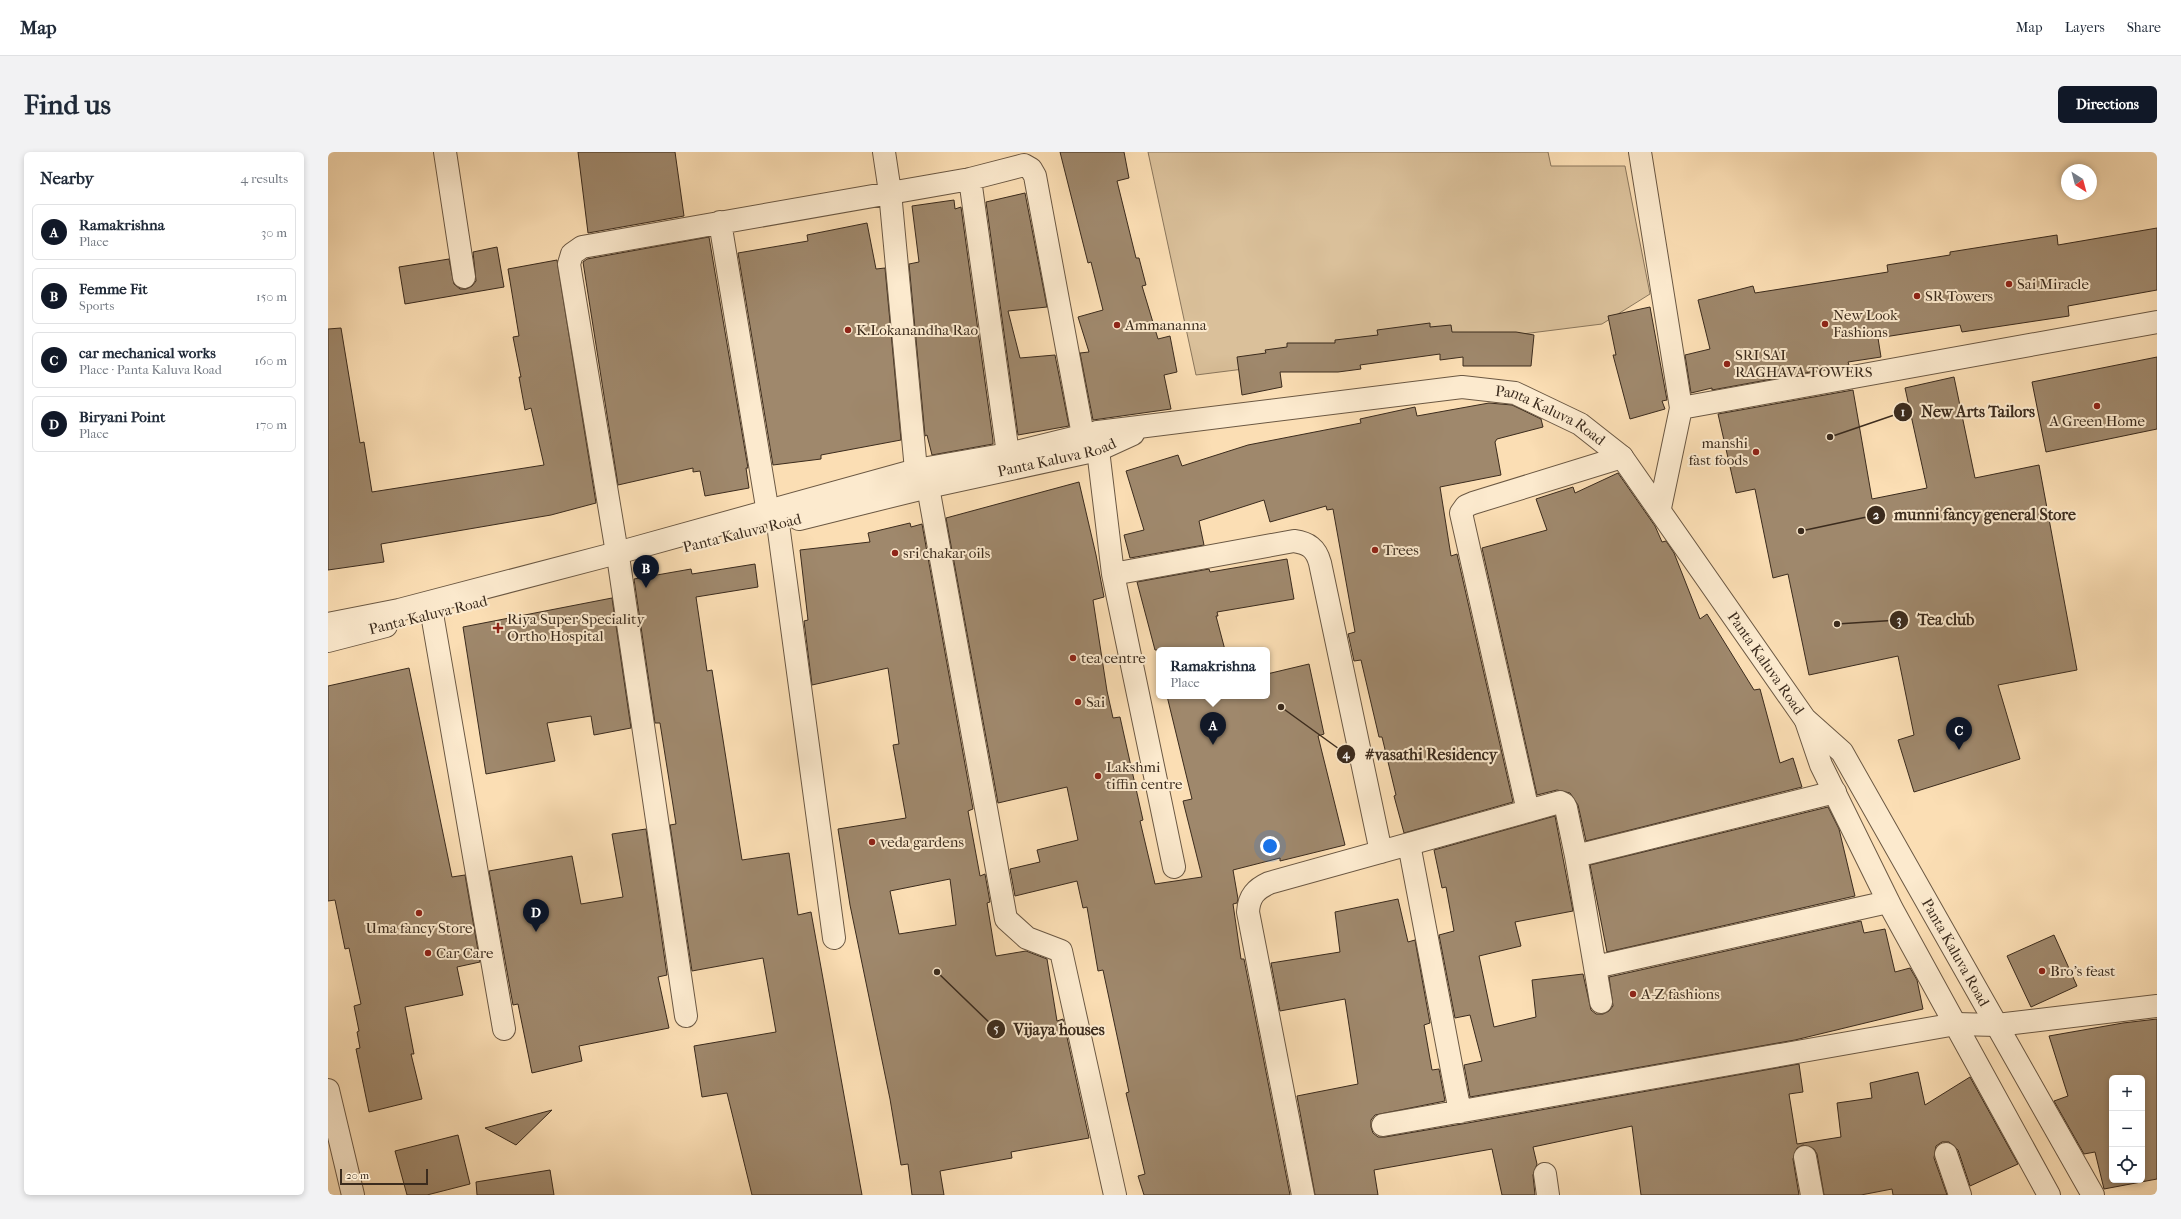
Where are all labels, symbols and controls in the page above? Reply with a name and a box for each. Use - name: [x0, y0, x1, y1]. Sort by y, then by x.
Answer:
- text: Map: [20, 17, 56, 39]
- text: Map: [2016, 19, 2043, 36]
- text: Layers: [2065, 19, 2105, 36]
- text: Share: [2127, 19, 2161, 36]
- button: Directions: [2058, 86, 2157, 123]
- text: Find us: [24, 88, 111, 121]
- north arrow: [2061, 164, 2097, 200]
- text: Nearby: [40, 168, 94, 188]
- text: 4 results: [241, 171, 288, 186]
- text: Ramakrishna: [79, 216, 165, 234]
- text: A: [50, 225, 58, 240]
- text: 30 m: [261, 225, 287, 240]
- text: Place: [79, 234, 109, 249]
- place label: Sai Miracle: [2017, 275, 2089, 293]
- marker: Sai Miracle: [2004, 279, 2014, 289]
- text: Femme Fit: [79, 280, 148, 298]
- place label: SR Towers: [1925, 287, 1994, 305]
- text: B: [50, 289, 58, 304]
- text: 150 m: [256, 289, 287, 304]
- marker: SR Towers: [1912, 291, 1922, 301]
- text: Sports: [79, 298, 114, 313]
- place label: New Look Fashions: [1833, 306, 1898, 341]
- place label: Ammananna: [1124, 316, 1208, 334]
- marker: New Look Fashions: [1820, 319, 1830, 329]
- marker: Ammananna: [1112, 320, 1122, 330]
- place label: K.Lokanandha Rao: [856, 321, 979, 339]
- marker: K.Lokanandha Rao: [843, 325, 853, 335]
- text: car mechanical works: [79, 344, 216, 362]
- place label: SRI SAI RAGHAVA TOWERS: [1735, 346, 1873, 381]
- text: C: [50, 353, 58, 368]
- text: 160 m: [255, 353, 287, 368]
- marker: SRI SAI RAGHAVA TOWERS: [1722, 359, 1732, 369]
- text: Place · Panta Kaluva Road: [79, 362, 222, 377]
- street label: Panta Kaluva Road: [1494, 382, 1609, 450]
- callout: New Arts Tailors: [1893, 398, 2043, 426]
- marker: A Green Home: [2092, 401, 2102, 411]
- text: New Arts Tailors: [1921, 402, 2035, 421]
- text: 1: [1901, 405, 1905, 419]
- text: Biryani Point: [79, 408, 165, 426]
- place label: A Green Home: [2048, 412, 2145, 430]
- text: D: [49, 417, 59, 432]
- text: 170 m: [255, 417, 287, 432]
- text: Place: [79, 426, 109, 441]
- street label: Panta Kaluva Road: [996, 434, 1120, 481]
- place label: manshi fast foods: [1688, 434, 1749, 469]
- marker: manshi fast foods: [1751, 447, 1761, 457]
- callout: munni fancy general Store: [1866, 501, 2084, 529]
- text: munni fancy general Store: [1893, 505, 2076, 525]
- text: 2: [1873, 508, 1880, 522]
- street label: Panta Kaluva Road: [681, 509, 804, 556]
- place label: Trees: [1383, 541, 1419, 559]
- place label: sri chakar oils: [903, 544, 991, 562]
- marker: Trees: [1370, 545, 1380, 555]
- marker: sri chakar oils: [890, 548, 900, 558]
- pin: B: [633, 555, 659, 588]
- street label: Panta Kaluva Road: [367, 591, 490, 638]
- callout: Tea club: [1889, 606, 1982, 634]
- street label: Panta Kaluva Road: [1724, 608, 1809, 719]
- place label: Riya Super Speciality Ortho Hospital: [507, 610, 645, 645]
- text: Tea club: [1917, 610, 1975, 629]
- text: 3: [1897, 613, 1902, 628]
- marker: Riya Super Speciality Ortho Hospital: [492, 622, 504, 634]
- popup: [1156, 647, 1270, 699]
- place label: tea centre: [1081, 649, 1146, 667]
- marker: tea centre: [1068, 653, 1078, 663]
- text: Ramakrishna: [1170, 657, 1256, 675]
- text: Place: [1170, 675, 1200, 690]
- place label: Sai: [1086, 693, 1106, 711]
- marker: Sai: [1073, 697, 1083, 707]
- pin: A: [1200, 712, 1226, 745]
- pin: C: [1946, 717, 1972, 750]
- callout: #vasathi Residency: [1336, 740, 1505, 768]
- text: #vasathi Residency: [1365, 745, 1499, 765]
- text: 4: [1341, 747, 1350, 762]
- place label: Lakshmi tiffin centre: [1106, 758, 1183, 793]
- marker: Lakshmi tiffin centre: [1093, 771, 1103, 781]
- place label: veda gardens: [880, 833, 964, 851]
- your location: [1260, 836, 1280, 856]
- marker: veda gardens: [867, 837, 877, 847]
- street label: Panta Kaluva Road: [1918, 895, 1994, 1010]
- pin: D: [523, 899, 549, 932]
- marker: Uma fancy Store: [414, 908, 424, 918]
- place label: Uma fancy Store: [366, 919, 473, 937]
- place label: Car Care: [436, 944, 494, 962]
- marker: Car Care: [423, 948, 433, 958]
- place label: Bro's feast: [2050, 962, 2116, 980]
- marker: Bro's feast: [2037, 966, 2047, 976]
- place label: A-Z fashions: [1640, 985, 1720, 1003]
- marker: A-Z fashions: [1628, 989, 1638, 999]
- callout: Vijaya houses: [986, 1015, 1113, 1043]
- text: Vijaya houses: [1012, 1020, 1105, 1040]
- text: 5: [993, 1022, 999, 1036]
- map controls: [2109, 1075, 2145, 1183]
- button: +: [2109, 1075, 2145, 1111]
- button: −: [2109, 1111, 2145, 1147]
- button: locate: [2109, 1147, 2145, 1183]
- scale bar: [340, 1167, 428, 1186]
- text: 20 m: [346, 1169, 369, 1182]

